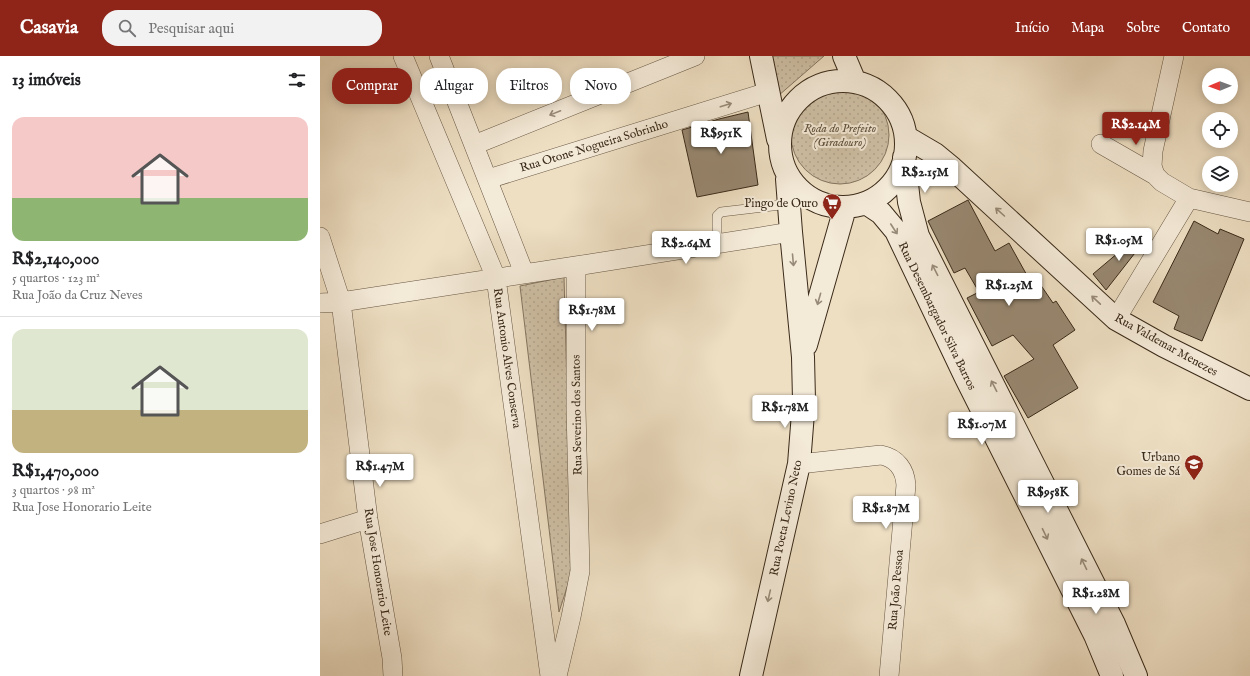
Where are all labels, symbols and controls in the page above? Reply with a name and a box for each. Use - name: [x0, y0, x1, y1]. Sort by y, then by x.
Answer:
- search box: [102, 10, 382, 46]
- text: Casavia: [20, 16, 78, 40]
- icon: search: [116, 17, 138, 39]
- text: Pesquisar aqui: [148, 19, 234, 38]
- text: Início: [1015, 19, 1049, 37]
- text: Mapa: [1071, 19, 1104, 37]
- text: Sobre: [1126, 19, 1160, 37]
- text: Contato: [1182, 19, 1230, 37]
- chip: Comprar: [332, 68, 412, 104]
- chip: Alugar: [420, 68, 488, 104]
- chip: Filtros: [496, 68, 562, 104]
- chip: Novo: [570, 68, 631, 104]
- north arrow: [1202, 68, 1238, 104]
- map controls: [1202, 68, 1238, 192]
- icon: filters: [286, 69, 308, 91]
- text: 13 imóveis: [12, 70, 81, 91]
- one-way arrow: [719, 101, 731, 109]
- one-way arrow: [549, 109, 561, 117]
- pin: R$2.14M: [1099, 112, 1173, 146]
- button: locate: [1202, 112, 1238, 148]
- street label: Rua Otone Nogueira Sobrinho: [518, 116, 670, 176]
- text: R$2.14M: [1111, 116, 1161, 133]
- pin: R$951K: [688, 121, 754, 155]
- park label: Roda do Prefeito (Giradouro): [804, 121, 876, 150]
- text: R$951K: [700, 125, 742, 142]
- icon: home: [124, 143, 196, 215]
- button: layers: [1202, 156, 1238, 192]
- pin: R$2.15M: [888, 160, 962, 194]
- text: R$2.15M: [901, 164, 949, 181]
- supermarket icon: Pingo de Ouro: [821, 192, 843, 220]
- place label: Pingo de Ouro: [744, 196, 819, 211]
- one-way arrow: [996, 208, 1006, 217]
- one-way arrow: [890, 223, 898, 234]
- pin: R$1.05M: [1082, 228, 1156, 262]
- pin: R$2.64M: [649, 231, 723, 265]
- text: R$1.05M: [1095, 232, 1143, 249]
- text: R$2.64M: [661, 235, 711, 252]
- street label: Rua Desembargador Silva Barros: [895, 239, 979, 393]
- text: R$2,140,000: [12, 249, 99, 270]
- one-way arrow: [789, 253, 796, 266]
- one-way arrow: [931, 264, 938, 276]
- text: 5 quartos · 123 m²: [12, 270, 100, 287]
- pin: R$1.25M: [972, 273, 1046, 307]
- text: R$1.25M: [985, 277, 1033, 294]
- text: Rua João da Cruz Neves: [12, 287, 143, 304]
- street label: Rua Antonio Alves Conserva: [490, 287, 524, 430]
- one-way arrow: [815, 292, 822, 305]
- one-way arrow: [1091, 295, 1101, 305]
- pin: R$1.78M: [555, 298, 629, 332]
- text: R$1.78M: [568, 302, 616, 319]
- street label: Rua Valdemar Menezes: [1112, 310, 1220, 380]
- street label: Rua Severino dos Santos: [568, 354, 586, 476]
- icon: home: [124, 355, 196, 427]
- one-way arrow: [989, 380, 997, 392]
- pin: R$1.78M: [748, 395, 822, 429]
- text: R$1.78M: [761, 399, 809, 416]
- pin: R$1.07M: [945, 412, 1019, 446]
- text: R$1.07M: [957, 416, 1007, 433]
- place label: Urbano Gomes de Sá: [1117, 450, 1181, 479]
- school or university icon: Urbano Gomes de Sá: [1183, 453, 1205, 481]
- pin: R$1.47M: [343, 454, 417, 488]
- text: R$1.47M: [355, 458, 405, 475]
- street label: Rua Poeta Levino Neto: [766, 458, 806, 577]
- text: R$1,470,000: [12, 461, 99, 482]
- pin: R$958K: [1015, 480, 1081, 514]
- text: 3 quartos · 98 m²: [12, 482, 95, 499]
- text: R$958K: [1027, 484, 1069, 501]
- pin: R$1.87M: [849, 496, 923, 530]
- text: Rua Jose Honorario Leite: [12, 499, 152, 516]
- text: R$1.87M: [862, 500, 910, 517]
- street label: Rua Jose Honorario Leite: [360, 507, 396, 638]
- one-way arrow: [1042, 528, 1049, 540]
- street label: Rua João Pessoa: [885, 548, 908, 631]
- one-way arrow: [1080, 559, 1087, 571]
- pin: R$1.28M: [1059, 581, 1133, 615]
- text: R$1.28M: [1072, 585, 1120, 602]
- one-way arrow: [764, 589, 772, 602]

